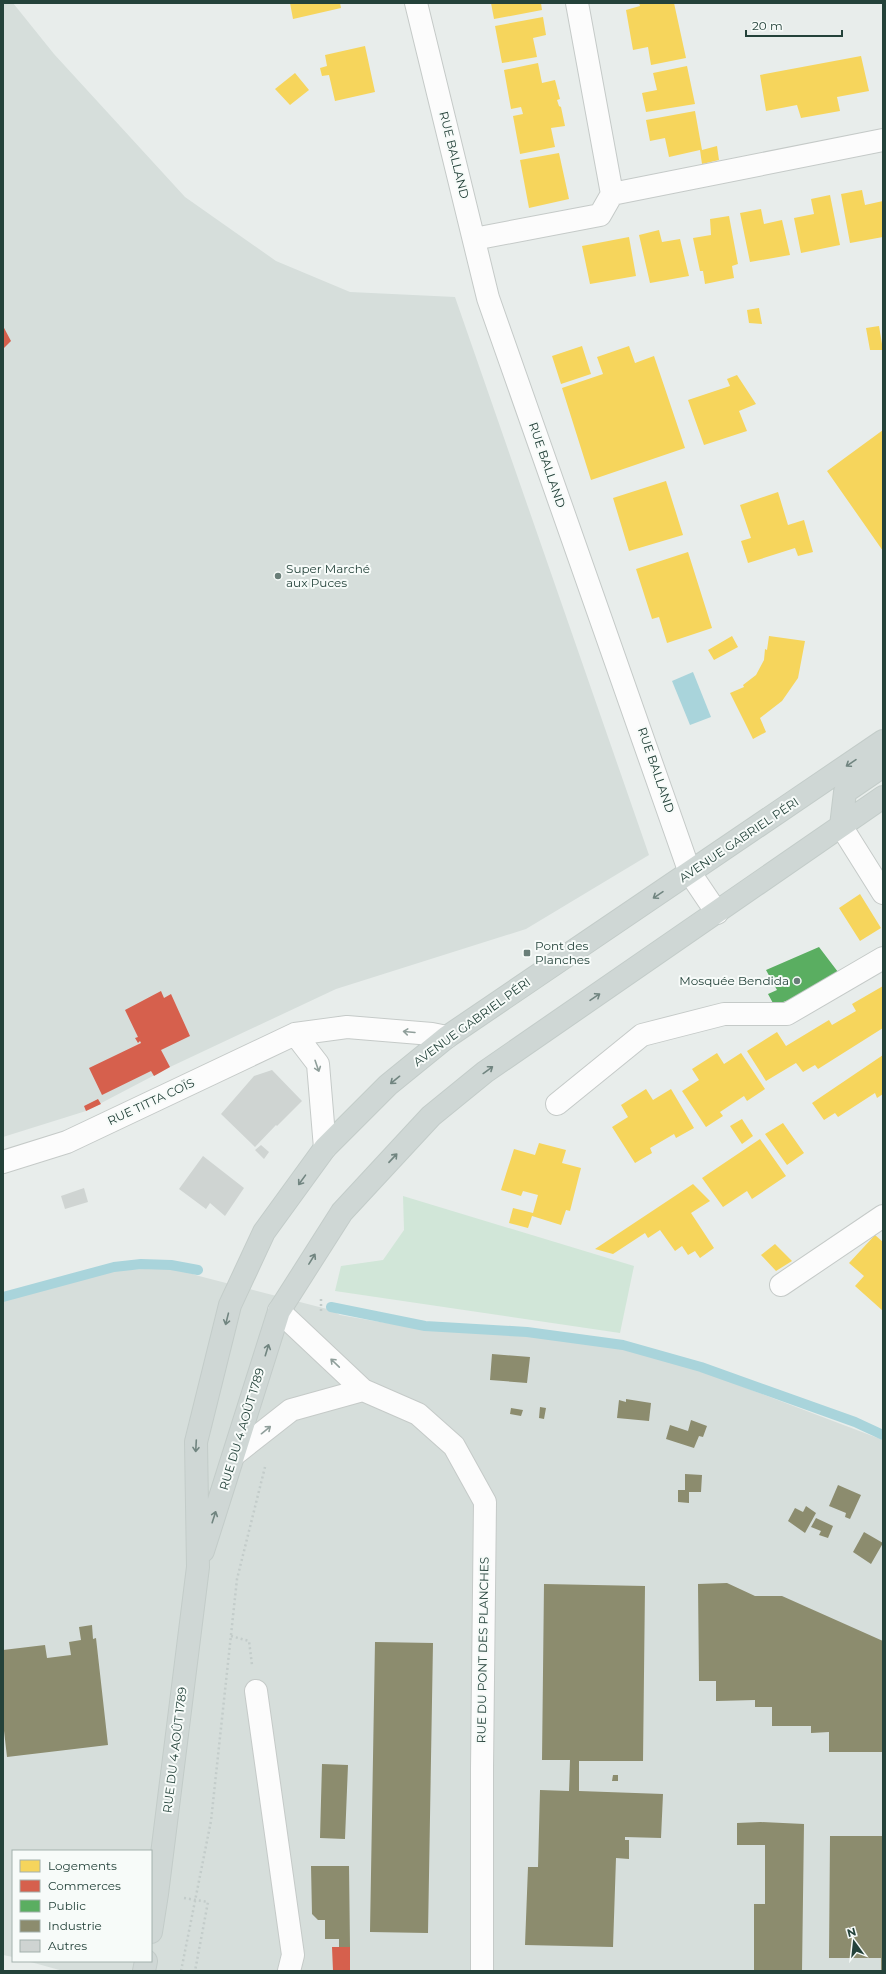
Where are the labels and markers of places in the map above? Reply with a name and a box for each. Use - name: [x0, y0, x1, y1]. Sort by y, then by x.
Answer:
- place label: Super Marché aux Puces: [286, 561, 370, 590]
- marker: Super Marché aux Puces: [273, 571, 283, 581]
- place label: Pont des Planches: [535, 938, 590, 967]
- marker: Pont des Planches: [522, 948, 532, 958]
- place label: Mosquée Bendida: [679, 973, 789, 988]
- marker: Mosquée Bendida: [792, 976, 802, 986]

